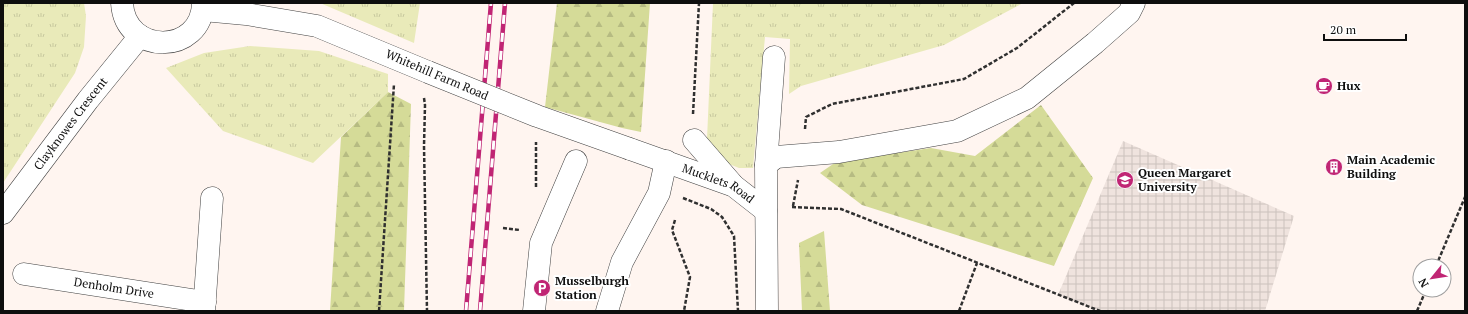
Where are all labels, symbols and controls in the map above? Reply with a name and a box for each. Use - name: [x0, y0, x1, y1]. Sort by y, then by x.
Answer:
- scale bar: [1324, 16, 1406, 42]
- text: 20 m: [1330, 22, 1357, 37]
- street label: Whitehill Farm Road: [383, 46, 491, 103]
- street label: Clayknowes Crescent: [30, 74, 111, 173]
- cafe icon: Hux: [1314, 76, 1334, 96]
- place label: Hux: [1337, 78, 1361, 93]
- place label: Main Academic Building: [1347, 152, 1435, 181]
- building icon: Main Academic Building: [1324, 157, 1344, 177]
- street label: Mucklets Road: [680, 160, 758, 206]
- place label: Queen Margaret University: [1138, 165, 1231, 194]
- school or university icon: Queen Margaret University: [1115, 170, 1135, 190]
- north arrow: [1412, 258, 1452, 298]
- place label: Musselburgh Station: [555, 273, 629, 302]
- street label: Denholm Drive: [73, 274, 155, 301]
- text: N: [1415, 275, 1431, 290]
- parking icon: Musselburgh Station: [532, 278, 552, 298]

